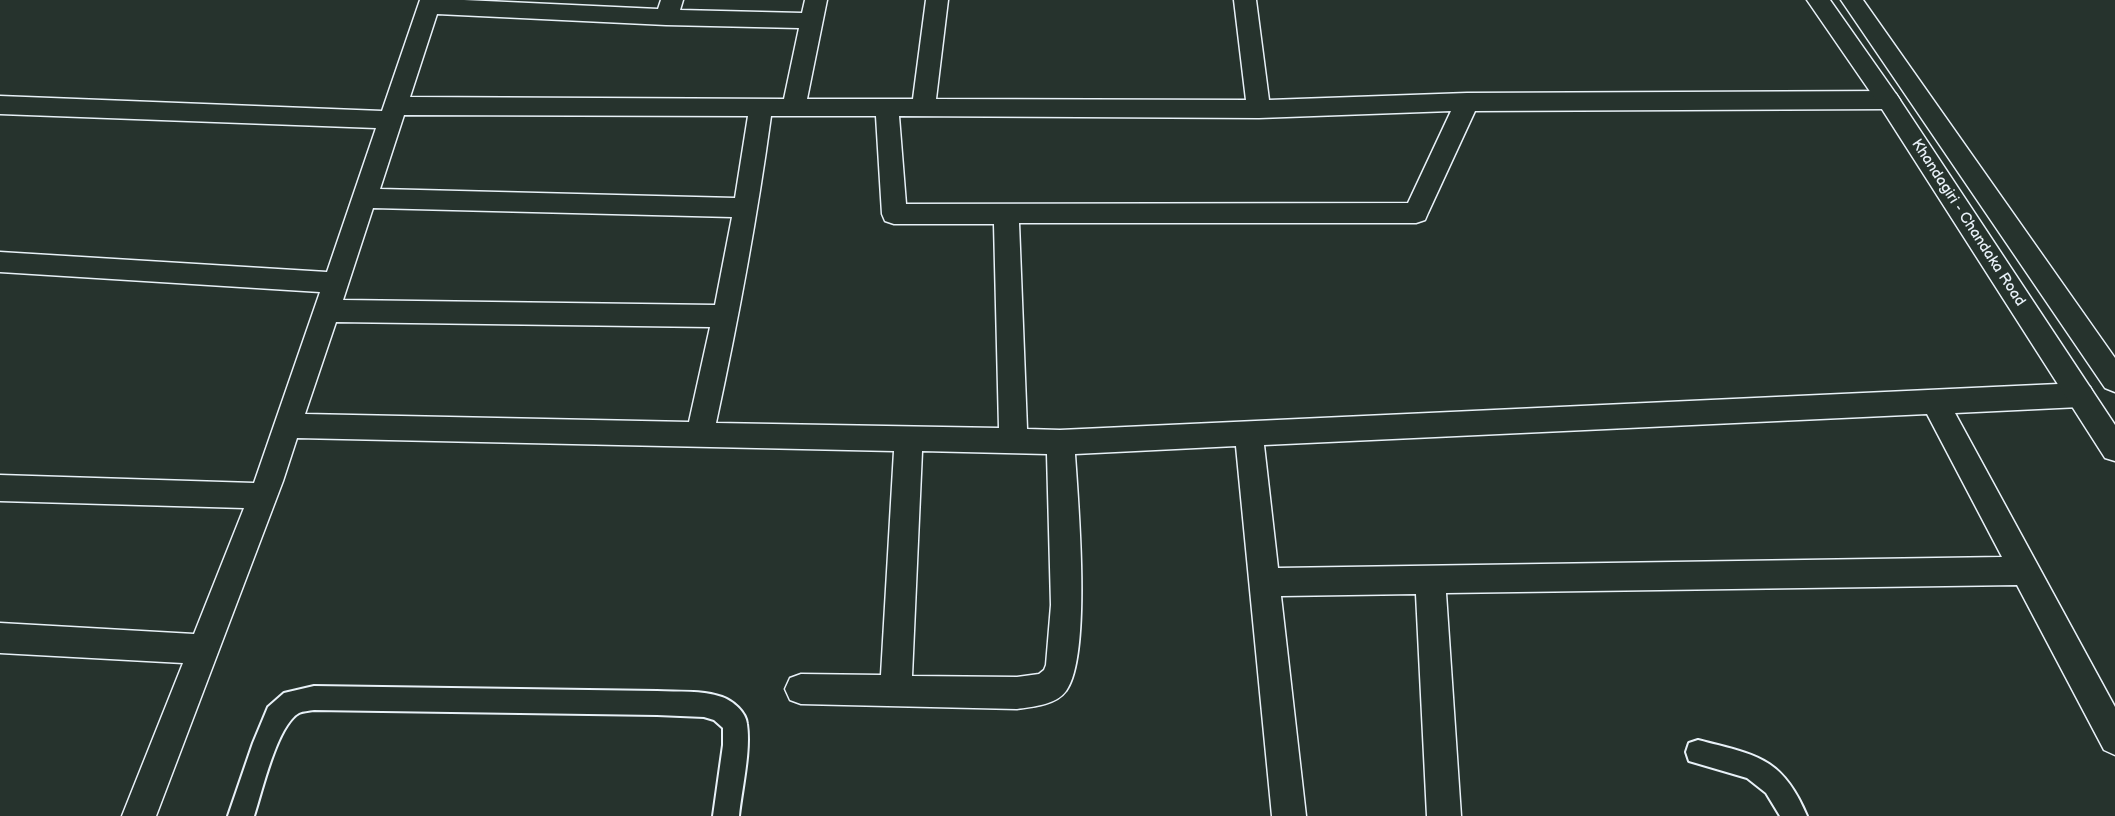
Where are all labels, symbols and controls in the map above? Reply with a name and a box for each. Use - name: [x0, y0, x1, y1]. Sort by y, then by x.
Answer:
- street label: Khandagiri - Chandaka Road: [1907, 136, 2029, 310]

